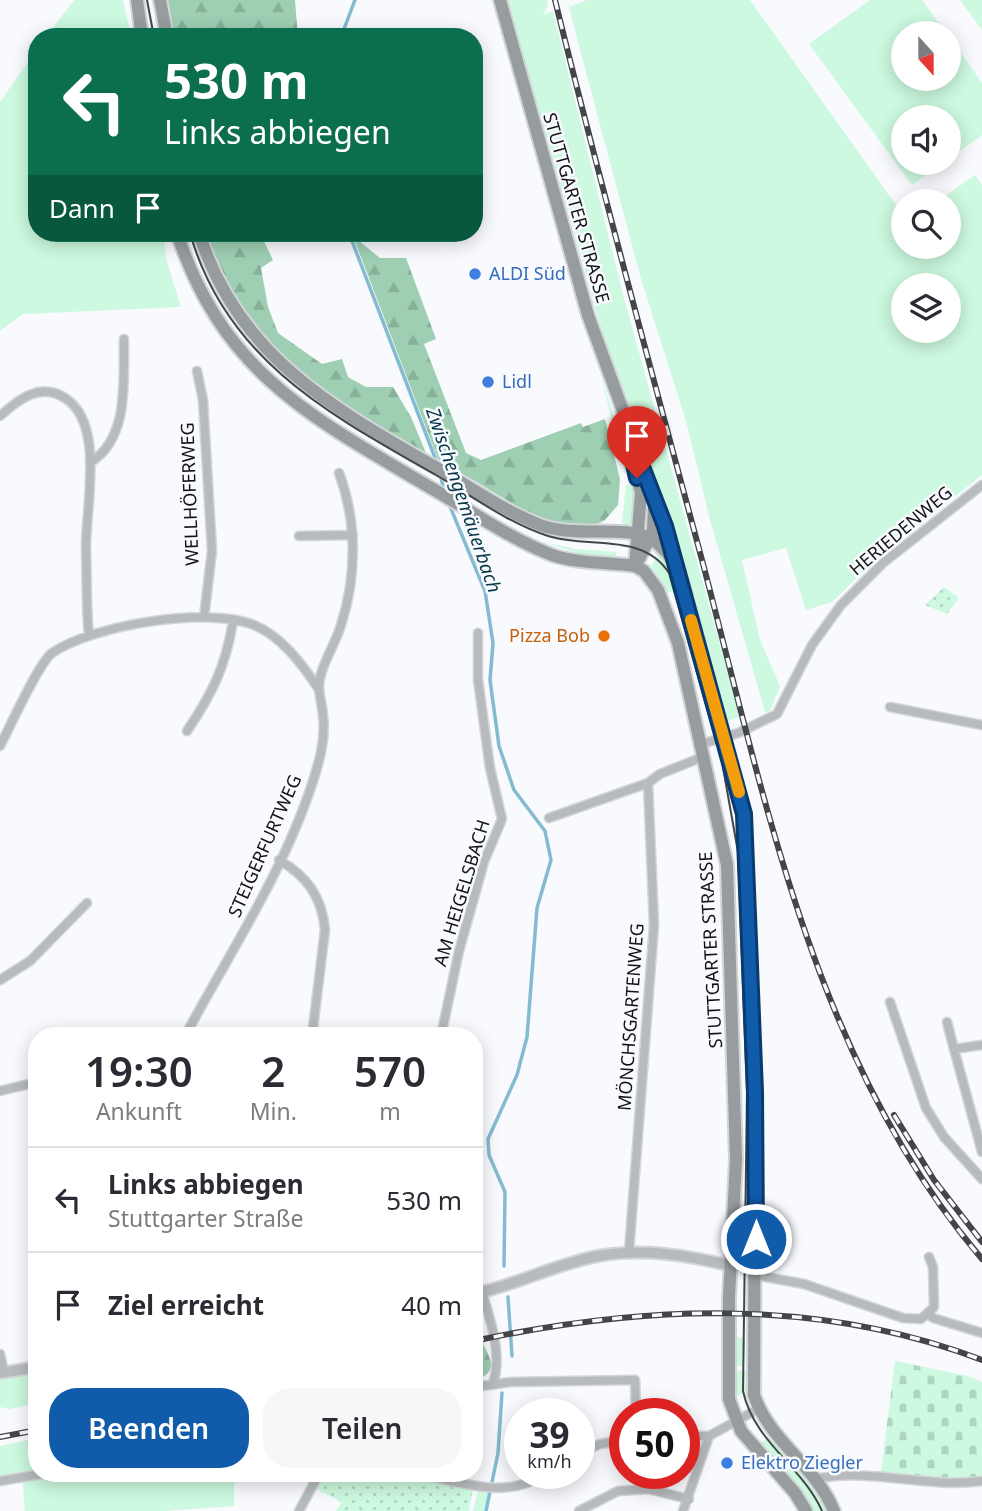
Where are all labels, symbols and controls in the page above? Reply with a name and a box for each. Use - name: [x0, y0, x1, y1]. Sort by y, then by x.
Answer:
- north arrow: [891, 21, 961, 91]
- map controls: [891, 21, 961, 343]
- text: 530 m: [164, 47, 309, 113]
- icon: left: [49, 56, 140, 147]
- button: sound: [891, 105, 961, 175]
- text: Links abbiegen: [164, 110, 391, 153]
- street label: STUTTGARTER STRASSE: [538, 110, 616, 306]
- icon: arrive: [129, 189, 167, 227]
- button: search: [891, 189, 961, 259]
- text: Dann: [49, 190, 115, 226]
- place label: ALDI Süd: [489, 261, 566, 285]
- marker: ALDI Süd: [467, 266, 483, 282]
- button: layers: [891, 273, 961, 343]
- place label: Lidl: [502, 369, 532, 393]
- marker: Lidl: [480, 374, 496, 390]
- water label: Zwischengemäuerbach: [420, 403, 508, 596]
- pin: [607, 406, 667, 478]
- icon: arrive: [618, 417, 656, 455]
- street label: WELLHÖFERWEG: [175, 422, 203, 566]
- street label: HERIEDENWEG: [844, 480, 957, 580]
- place label: Pizza Bob: [509, 623, 590, 647]
- marker: Pizza Bob: [596, 628, 612, 644]
- street label: STEIGERFURTWEG: [222, 770, 306, 921]
- street label: AM HEIGELSBACH: [427, 817, 495, 969]
- street label: STUTTGARTER STRASSE: [693, 851, 727, 1049]
- street label: MÖNCHSGARTENWEG: [611, 922, 649, 1112]
- text: 19:30: [85, 1042, 193, 1099]
- text: 2: [261, 1042, 285, 1099]
- text: 570: [354, 1042, 426, 1099]
- text: Ankunft: [96, 1095, 182, 1127]
- text: Min.: [250, 1095, 297, 1127]
- text: m: [379, 1095, 401, 1127]
- text: Links abbiegen: [108, 1166, 304, 1202]
- icon: left: [49, 1181, 87, 1219]
- text: 530 m: [386, 1182, 462, 1218]
- text: Stuttgarter Straße: [108, 1202, 303, 1234]
- position arrow: [719, 1202, 793, 1276]
- icon: arrive: [49, 1286, 87, 1324]
- text: Ziel erreicht: [108, 1287, 264, 1323]
- text: 40 m: [401, 1287, 462, 1323]
- button: Beenden: [49, 1388, 249, 1468]
- button: Teilen: [263, 1388, 462, 1468]
- speed limit sign: 50: [609, 1398, 700, 1489]
- text: 39: [529, 1411, 570, 1458]
- text: km/h: [527, 1449, 572, 1473]
- place label: Elektro Ziegler: [741, 1450, 864, 1474]
- marker: Elektro Ziegler: [719, 1455, 735, 1471]

